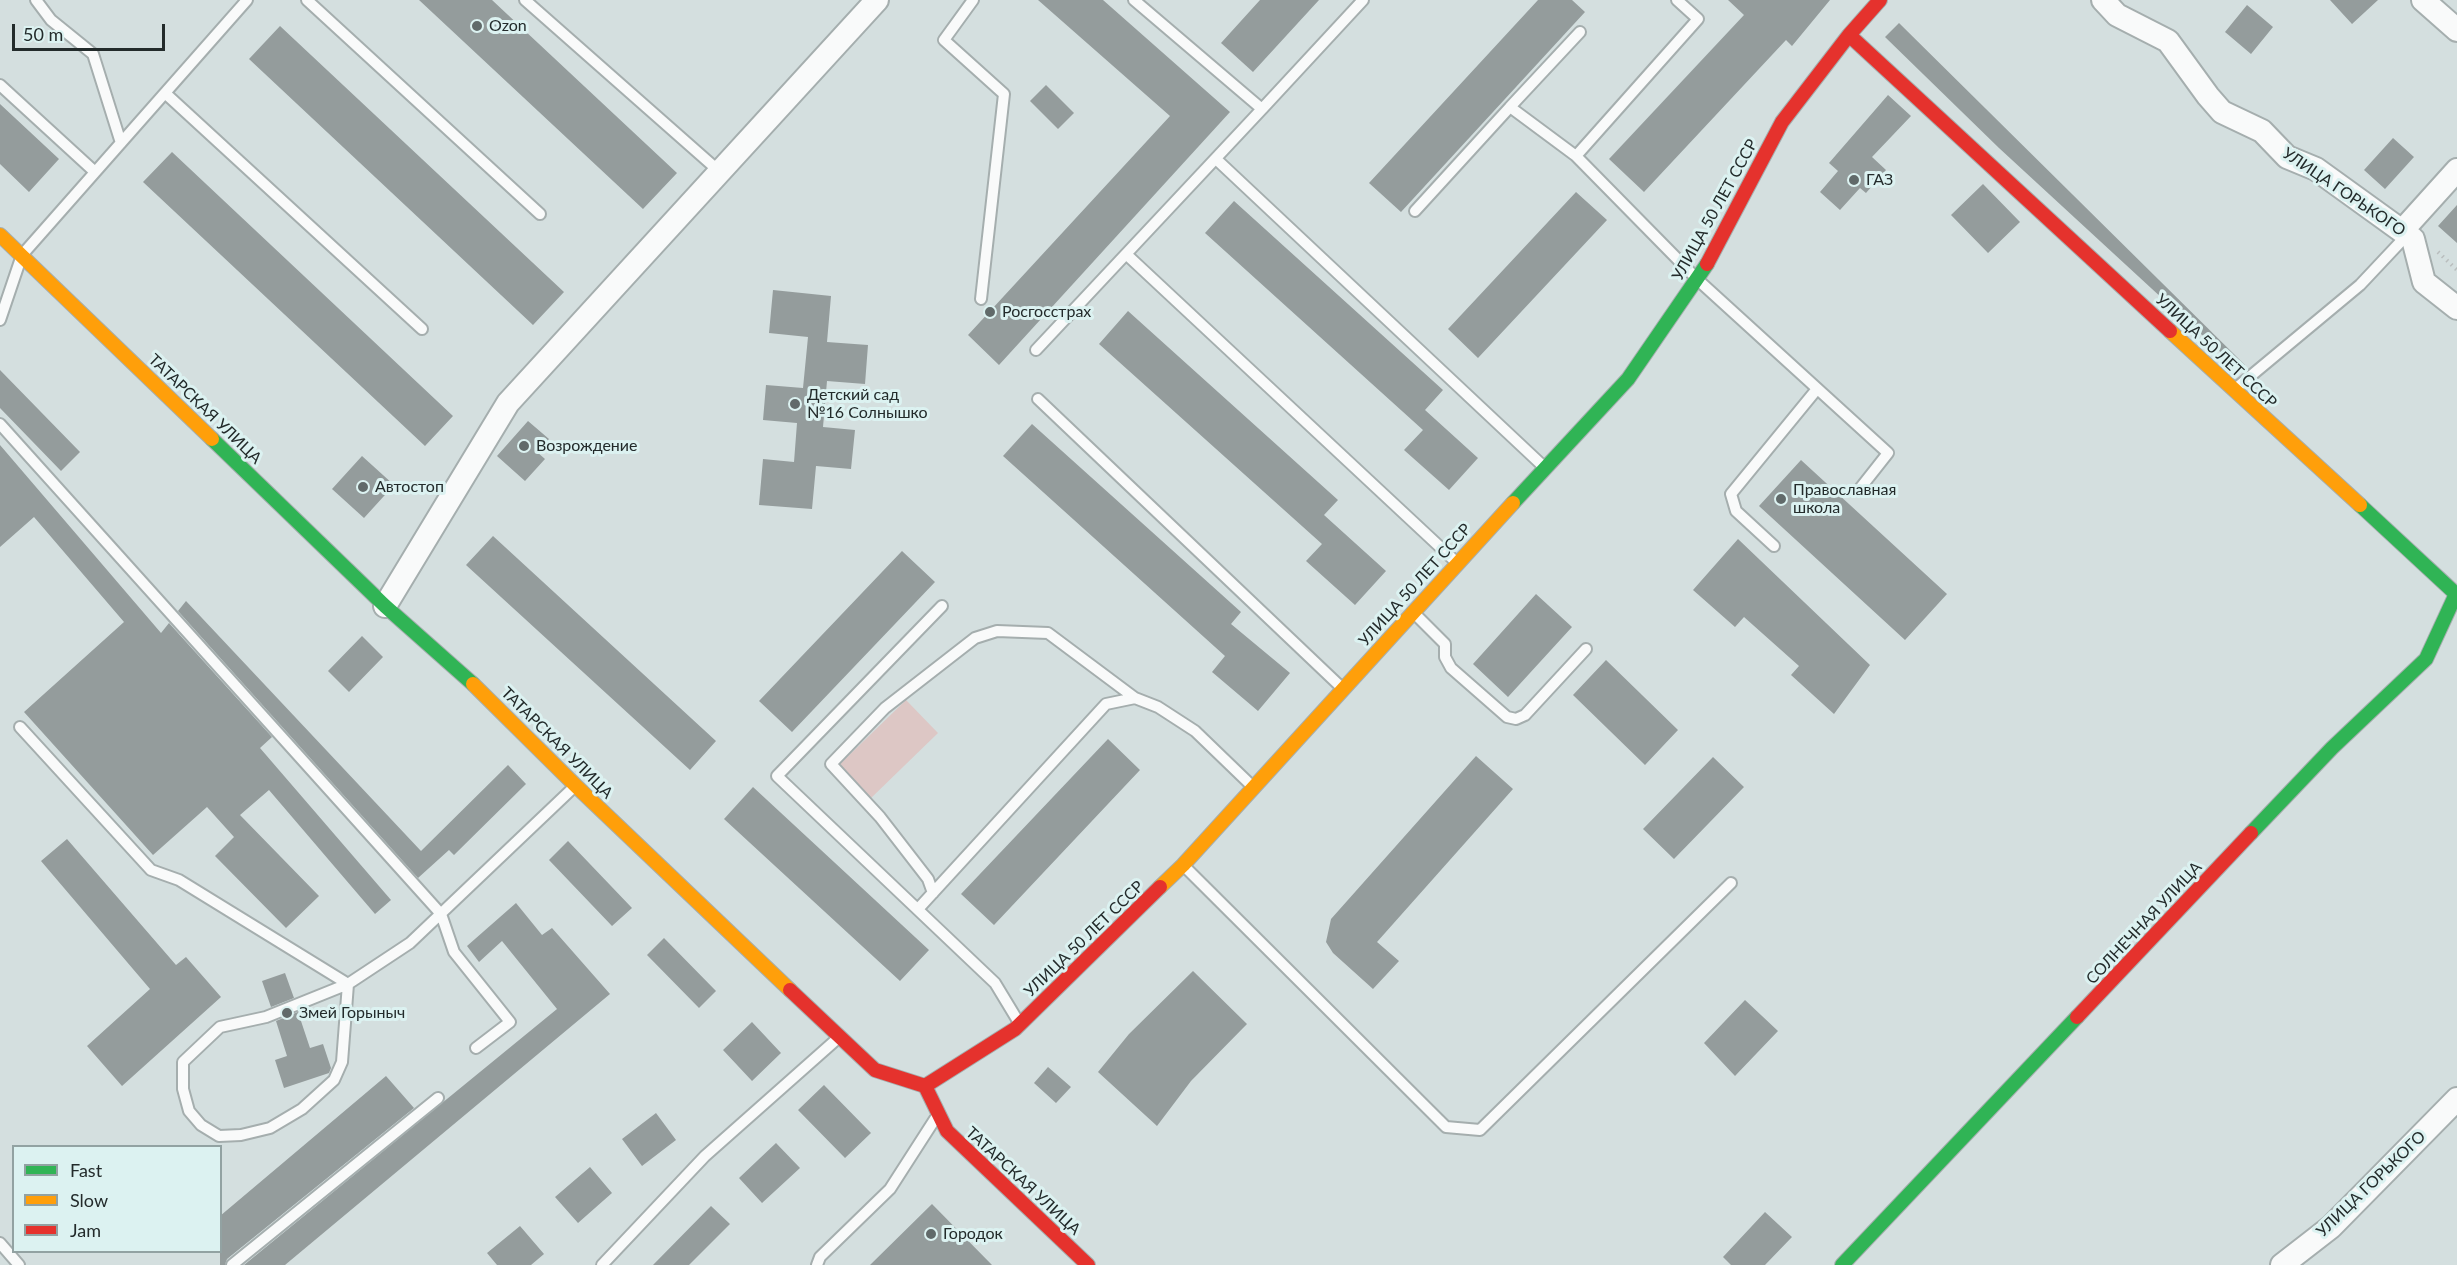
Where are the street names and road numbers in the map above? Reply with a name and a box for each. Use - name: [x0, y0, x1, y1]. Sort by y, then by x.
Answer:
- street label: УЛИЦА 50 ЛЕТ СССР: [1668, 136, 1762, 284]
- street label: УЛИЦА ГОРЬКОГО: [2279, 144, 2409, 240]
- street label: УЛИЦА 50 ЛЕТ СССР: [2151, 290, 2281, 412]
- street label: ТАТАРСКАЯ УЛИЦА: [144, 350, 266, 468]
- street label: УЛИЦА 50 ЛЕТ СССР: [1355, 520, 1475, 650]
- street label: ТАТАРСКАЯ УЛИЦА: [497, 683, 617, 803]
- street label: СОЛНЕЧНАЯ УЛИЦА: [2082, 858, 2206, 988]
- street label: УЛИЦА 50 ЛЕТ СССР: [1020, 877, 1148, 1001]
- street label: ТАТАРСКАЯ УЛИЦА: [962, 1123, 1084, 1239]
- street label: УЛИЦА ГОРЬКОГО: [2312, 1127, 2430, 1241]

